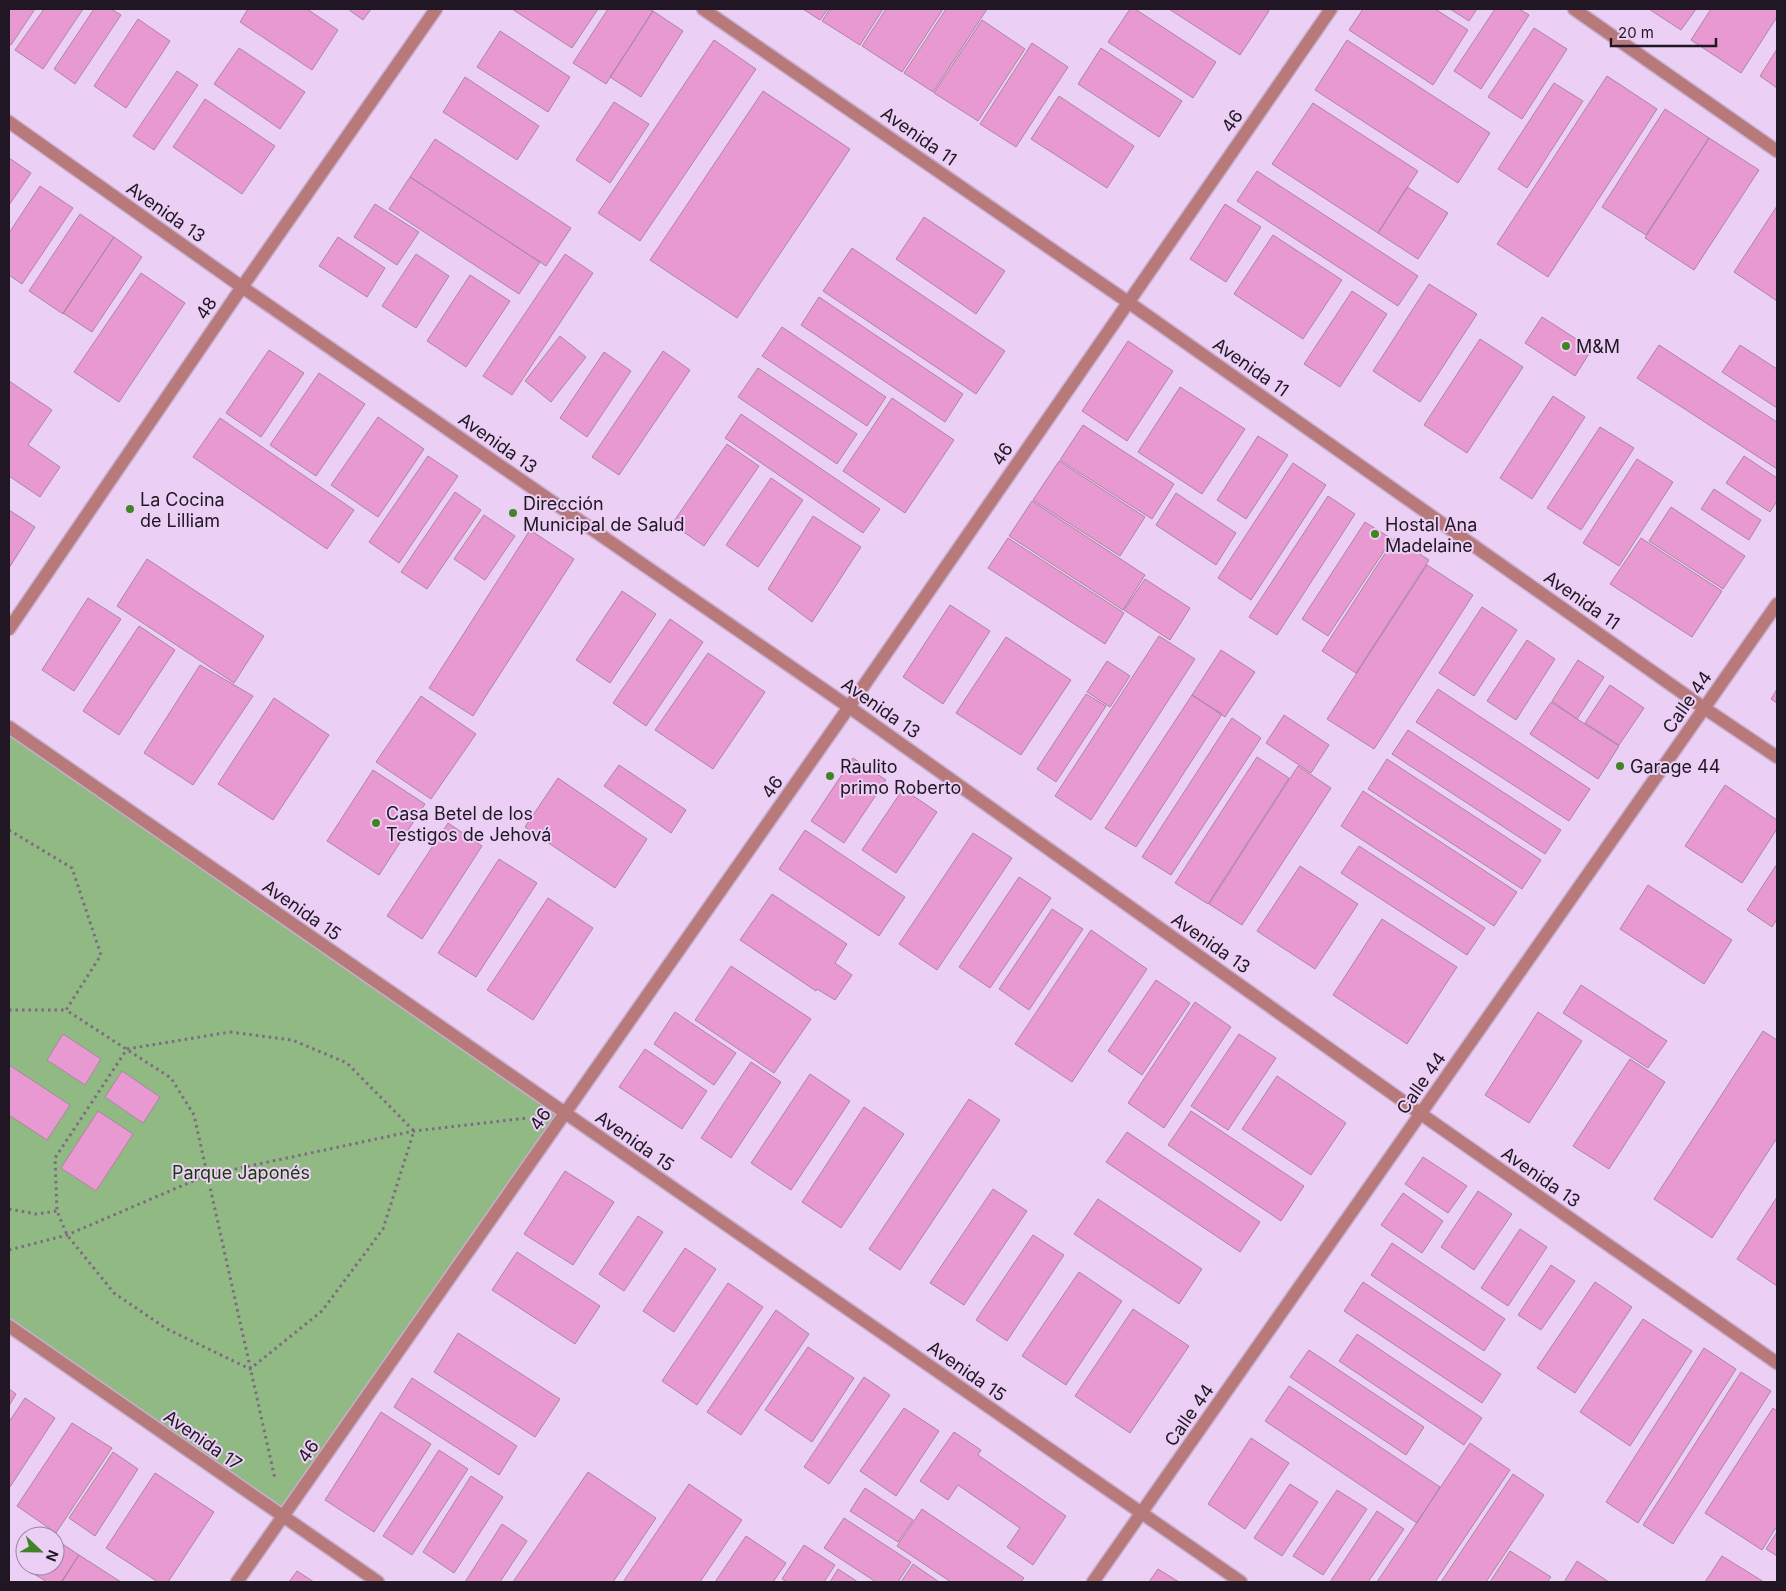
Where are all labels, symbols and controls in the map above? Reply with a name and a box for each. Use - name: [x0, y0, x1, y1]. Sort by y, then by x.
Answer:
- scale bar: [1611, 15, 1716, 47]
- text: 20 m: [1618, 23, 1654, 42]
- street label: Avenida 11: [877, 102, 961, 170]
- street label: 46: [1217, 106, 1247, 136]
- street label: Avenida 13: [123, 177, 209, 247]
- street label: 48: [191, 293, 221, 323]
- street label: Avenida 11: [1209, 333, 1293, 401]
- place label: M&M: [1576, 336, 1620, 357]
- marker: M&M: [1560, 340, 1572, 352]
- street label: Avenida 13: [455, 408, 541, 478]
- street label: 46: [987, 439, 1017, 469]
- place label: La Cocina de Lilliam: [140, 489, 225, 531]
- place label: Dirección Municipal de Salud: [523, 493, 685, 535]
- marker: La Cocina de Lilliam: [124, 503, 136, 515]
- marker: Dirección Municipal de Salud: [507, 507, 519, 519]
- place label: Hostal Ana Madelaine: [1385, 514, 1477, 556]
- marker: Hostal Ana Madelaine: [1369, 528, 1381, 540]
- street label: Avenida 11: [1540, 566, 1624, 634]
- street label: Calle 44: [1658, 667, 1716, 737]
- street label: Avenida 13: [838, 673, 924, 743]
- place label: Raulito primo Roberto: [840, 756, 961, 798]
- place label: Garage 44: [1630, 756, 1720, 777]
- marker: Garage 44: [1614, 760, 1626, 772]
- marker: Raulito primo Roberto: [824, 770, 836, 782]
- street label: 46: [757, 772, 787, 802]
- place label: Casa Betel de los Testigos de Jehová: [386, 803, 551, 845]
- marker: Casa Betel de los Testigos de Jehová: [370, 817, 382, 829]
- street label: Avenida 15: [259, 875, 345, 945]
- street label: Avenida 13: [1168, 908, 1254, 978]
- street label: Calle 44: [1392, 1048, 1450, 1118]
- street label: 46: [525, 1104, 555, 1134]
- street label: Avenida 15: [592, 1106, 678, 1176]
- street label: Avenida 13: [1498, 1142, 1584, 1212]
- park label: Parque Japonés: [172, 1162, 310, 1183]
- street label: Avenida 15: [924, 1336, 1010, 1406]
- street label: Calle 44: [1160, 1380, 1218, 1450]
- street label: Avenida 17: [160, 1406, 246, 1474]
- street label: 46: [293, 1436, 323, 1466]
- north arrow: [15, 1526, 65, 1576]
- text: N: [43, 1548, 62, 1564]

